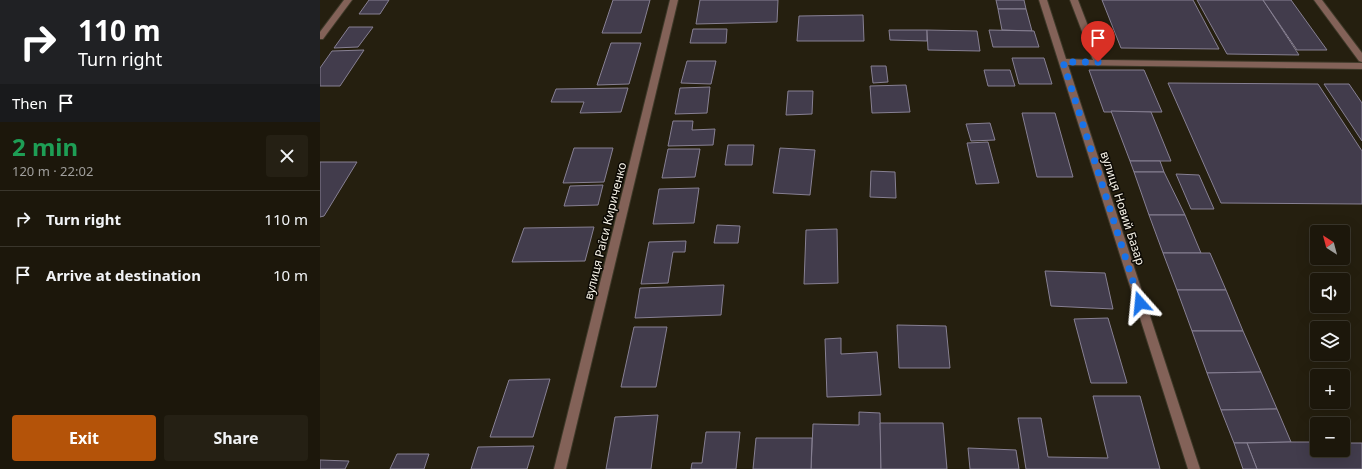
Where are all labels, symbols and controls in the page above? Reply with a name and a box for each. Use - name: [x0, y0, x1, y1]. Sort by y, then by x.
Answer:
- text: 110 m: [78, 11, 161, 49]
- icon: right: [12, 16, 64, 68]
- pin: [1081, 21, 1115, 62]
- icon: arrive: [1087, 27, 1109, 49]
- text: Turn right: [78, 47, 162, 71]
- icon: arrive: [55, 92, 77, 114]
- text: Then: [12, 93, 47, 113]
- text: 2 min: [12, 130, 78, 163]
- button: close: [266, 135, 308, 177]
- street label: вулиця Новий Базар: [1097, 149, 1149, 267]
- street label: вулиця Раїси Кириченко: [580, 160, 630, 302]
- text: 120 m · 22:02: [12, 162, 93, 180]
- icon: right: [12, 208, 34, 230]
- text: Turn right: [46, 209, 121, 229]
- text: 110 m: [264, 209, 308, 229]
- north arrow: [1310, 225, 1350, 265]
- map controls: [1310, 225, 1350, 457]
- icon: arrive: [12, 264, 34, 286]
- text: Arrive at destination: [46, 265, 201, 285]
- text: 10 m: [273, 265, 308, 285]
- button: sound: [1310, 273, 1350, 313]
- position arrow: [1119, 282, 1161, 324]
- button: layers: [1310, 321, 1350, 361]
- button: +: [1310, 369, 1350, 409]
- button: Exit: [12, 415, 156, 461]
- button: Share: [164, 415, 308, 461]
- button: −: [1310, 417, 1350, 457]

